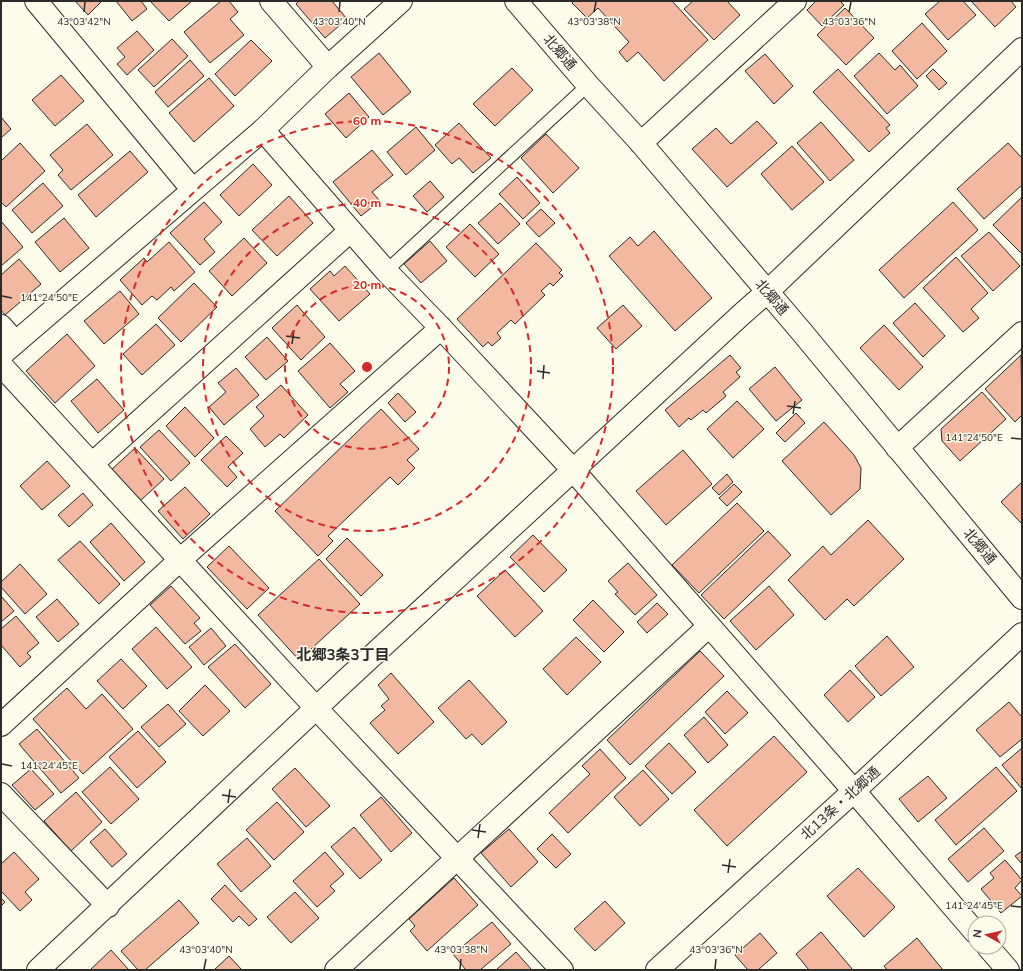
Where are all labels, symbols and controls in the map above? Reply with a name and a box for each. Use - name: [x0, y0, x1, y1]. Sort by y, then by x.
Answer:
- text: 43°03'42"N: [57, 15, 111, 28]
- text: 43°03'40"N: [312, 15, 366, 28]
- text: 43°03'38"N: [567, 15, 621, 28]
- text: 43°03'36"N: [822, 15, 876, 28]
- street label: 北郷通: [539, 30, 581, 74]
- text: 60 m: [353, 113, 381, 128]
- text: 40 m: [353, 195, 381, 210]
- street label: 北郷通: [751, 275, 793, 319]
- text: 20 m: [353, 277, 381, 292]
- text: 141°24'50"E: [20, 291, 78, 304]
- centre of rings: [360, 360, 374, 374]
- text: 141°24'50"E: [945, 431, 1003, 444]
- street label: 北郷通: [960, 524, 1000, 568]
- district label: 北郷3条3丁目: [296, 645, 390, 664]
- text: 141°24'45"E: [20, 759, 78, 772]
- street label: 北13条・北郷通: [797, 763, 883, 843]
- text: 141°24'45"E: [945, 899, 1003, 912]
- north arrow: [967, 915, 1007, 955]
- text: N: [970, 929, 985, 939]
- text: 43°03'40"N: [179, 943, 233, 956]
- text: 43°03'38"N: [434, 943, 488, 956]
- text: 43°03'36"N: [689, 943, 743, 956]

